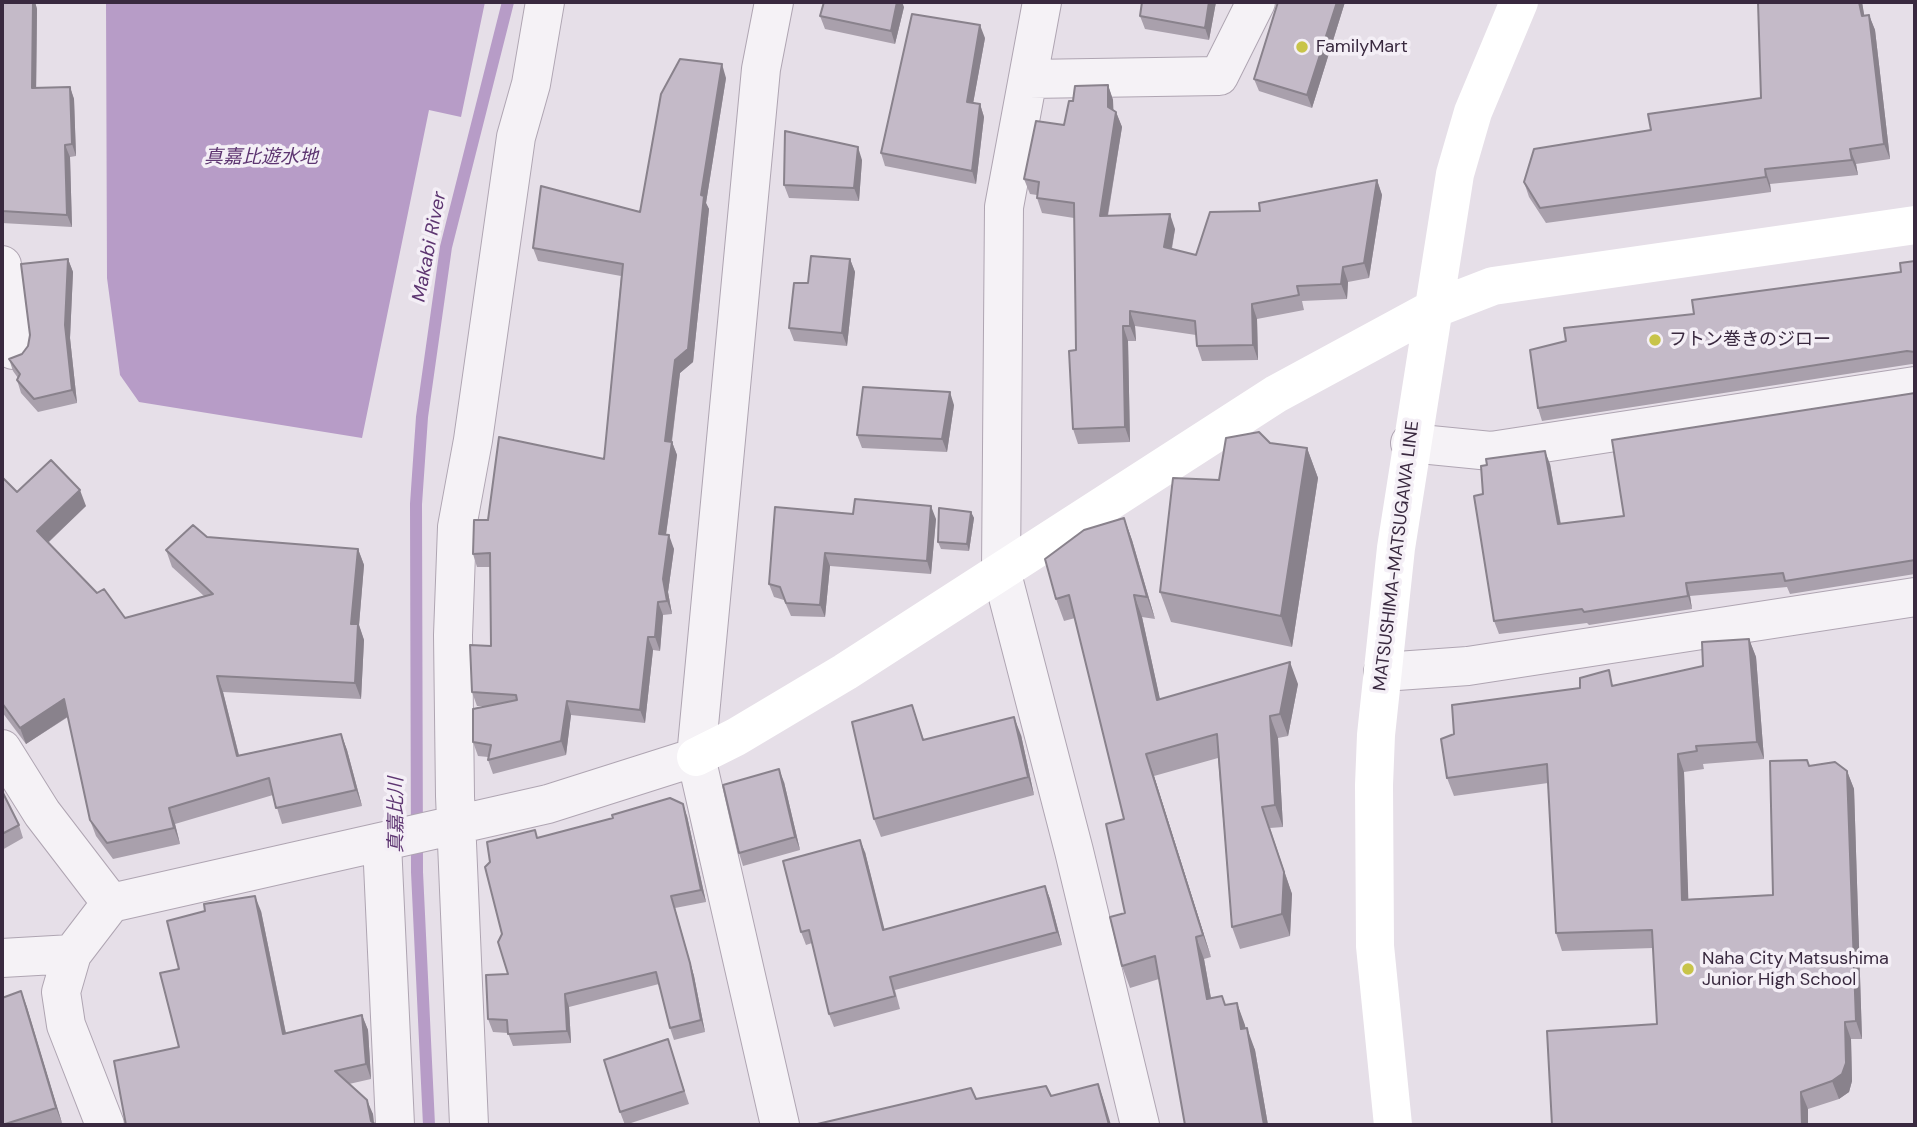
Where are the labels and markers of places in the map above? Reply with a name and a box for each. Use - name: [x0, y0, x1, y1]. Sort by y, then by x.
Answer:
- place label: FamilyMart: [1316, 36, 1408, 58]
- marker: FamilyMart: [1294, 39, 1310, 55]
- place label: フトン巻きのジロー: [1669, 329, 1831, 351]
- marker: フトン巻きのジロー: [1647, 332, 1663, 348]
- place label: Naha City Matsushima Junior High School: [1702, 948, 1889, 990]
- marker: Naha City Matsushima Junior High School: [1680, 961, 1696, 977]

